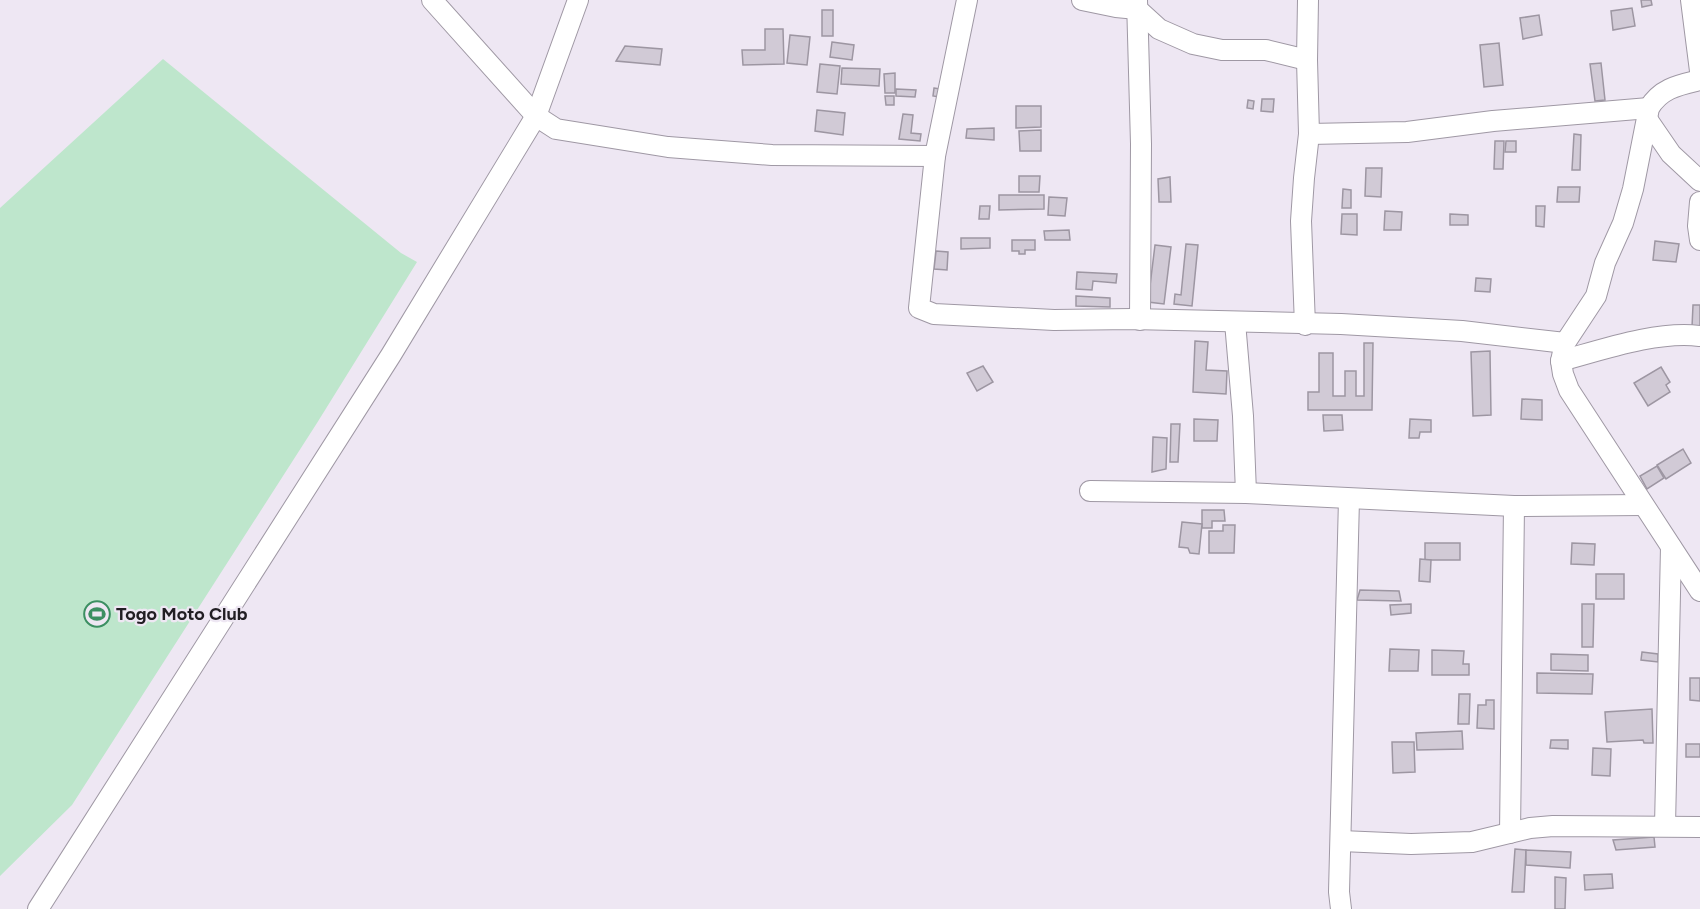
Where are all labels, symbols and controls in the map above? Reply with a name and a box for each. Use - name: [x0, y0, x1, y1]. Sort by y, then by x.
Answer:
- sports icon: Togo Moto Club: [82, 599, 112, 629]
- place label: Togo Moto Club: [116, 603, 248, 625]

